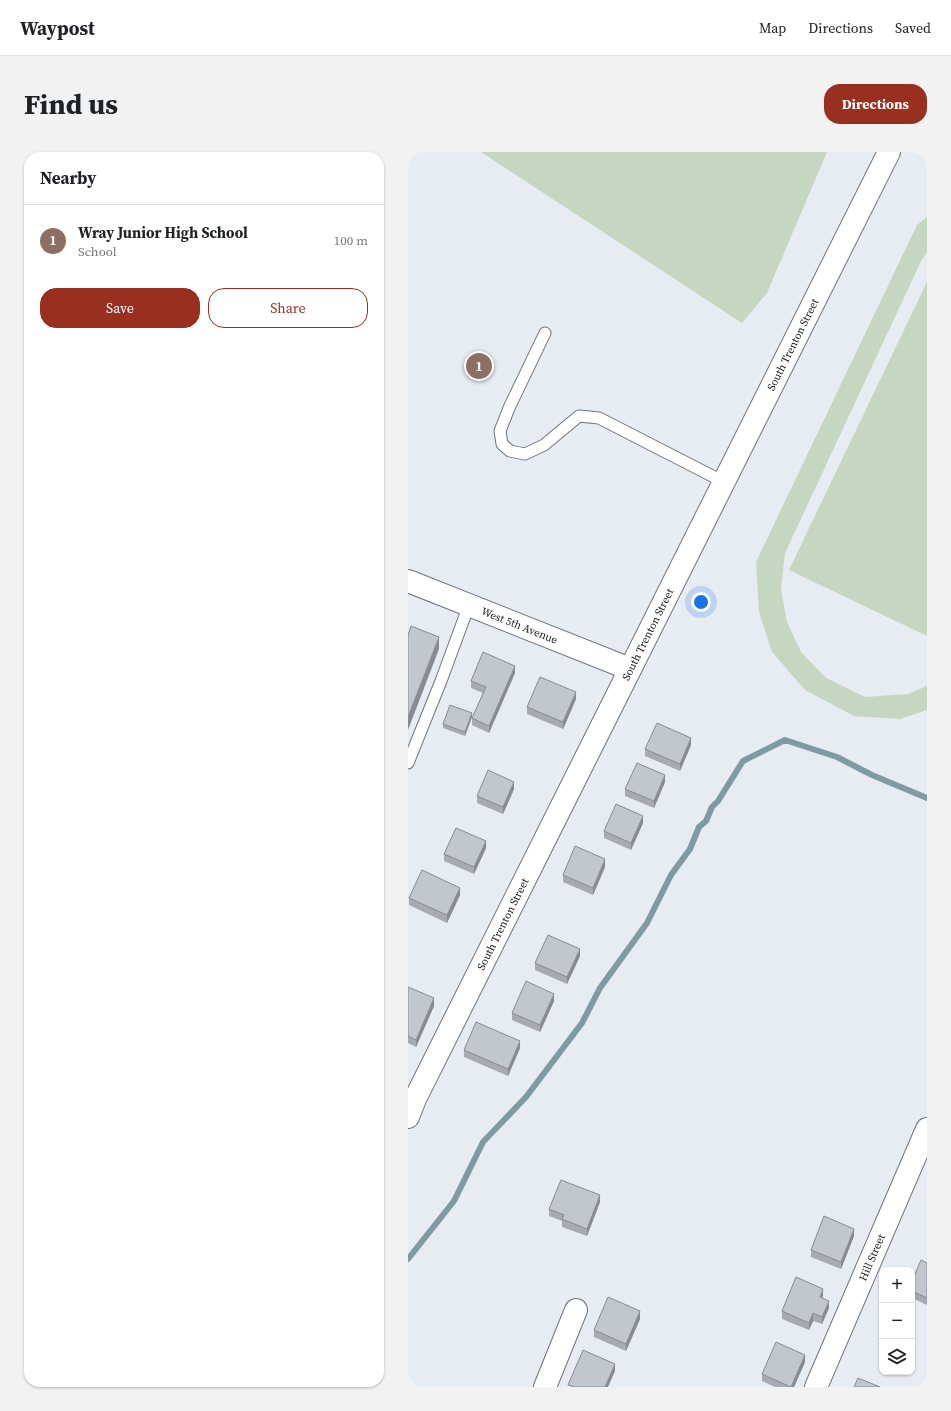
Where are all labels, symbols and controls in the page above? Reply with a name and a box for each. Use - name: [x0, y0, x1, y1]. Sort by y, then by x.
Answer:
- text: Waypost: [20, 15, 95, 41]
- text: Map: [759, 18, 786, 38]
- text: Directions: [808, 18, 873, 38]
- text: Saved: [895, 18, 931, 38]
- button: Directions: [824, 84, 927, 124]
- text: Find us: [24, 85, 118, 123]
- text: Nearby: [40, 166, 96, 190]
- text: Wray Junior High School: [78, 222, 248, 243]
- text: 1: [49, 232, 57, 249]
- text: 100 m: [334, 232, 368, 249]
- text: School: [78, 243, 117, 260]
- button: Save: [40, 288, 200, 328]
- button: Share: [208, 288, 368, 328]
- street label: South Trenton Street: [764, 296, 823, 393]
- pin: 1: [466, 351, 492, 381]
- street label: South Trenton Street: [619, 586, 678, 683]
- your location: [691, 592, 711, 612]
- street label: West 5th Avenue: [479, 604, 560, 648]
- street label: South Trenton Street: [474, 875, 533, 973]
- street label: Hill Street: [855, 1232, 889, 1283]
- map controls: [879, 1267, 915, 1375]
- button: +: [879, 1267, 915, 1303]
- button: −: [879, 1303, 915, 1339]
- button: layers: [879, 1339, 915, 1375]

